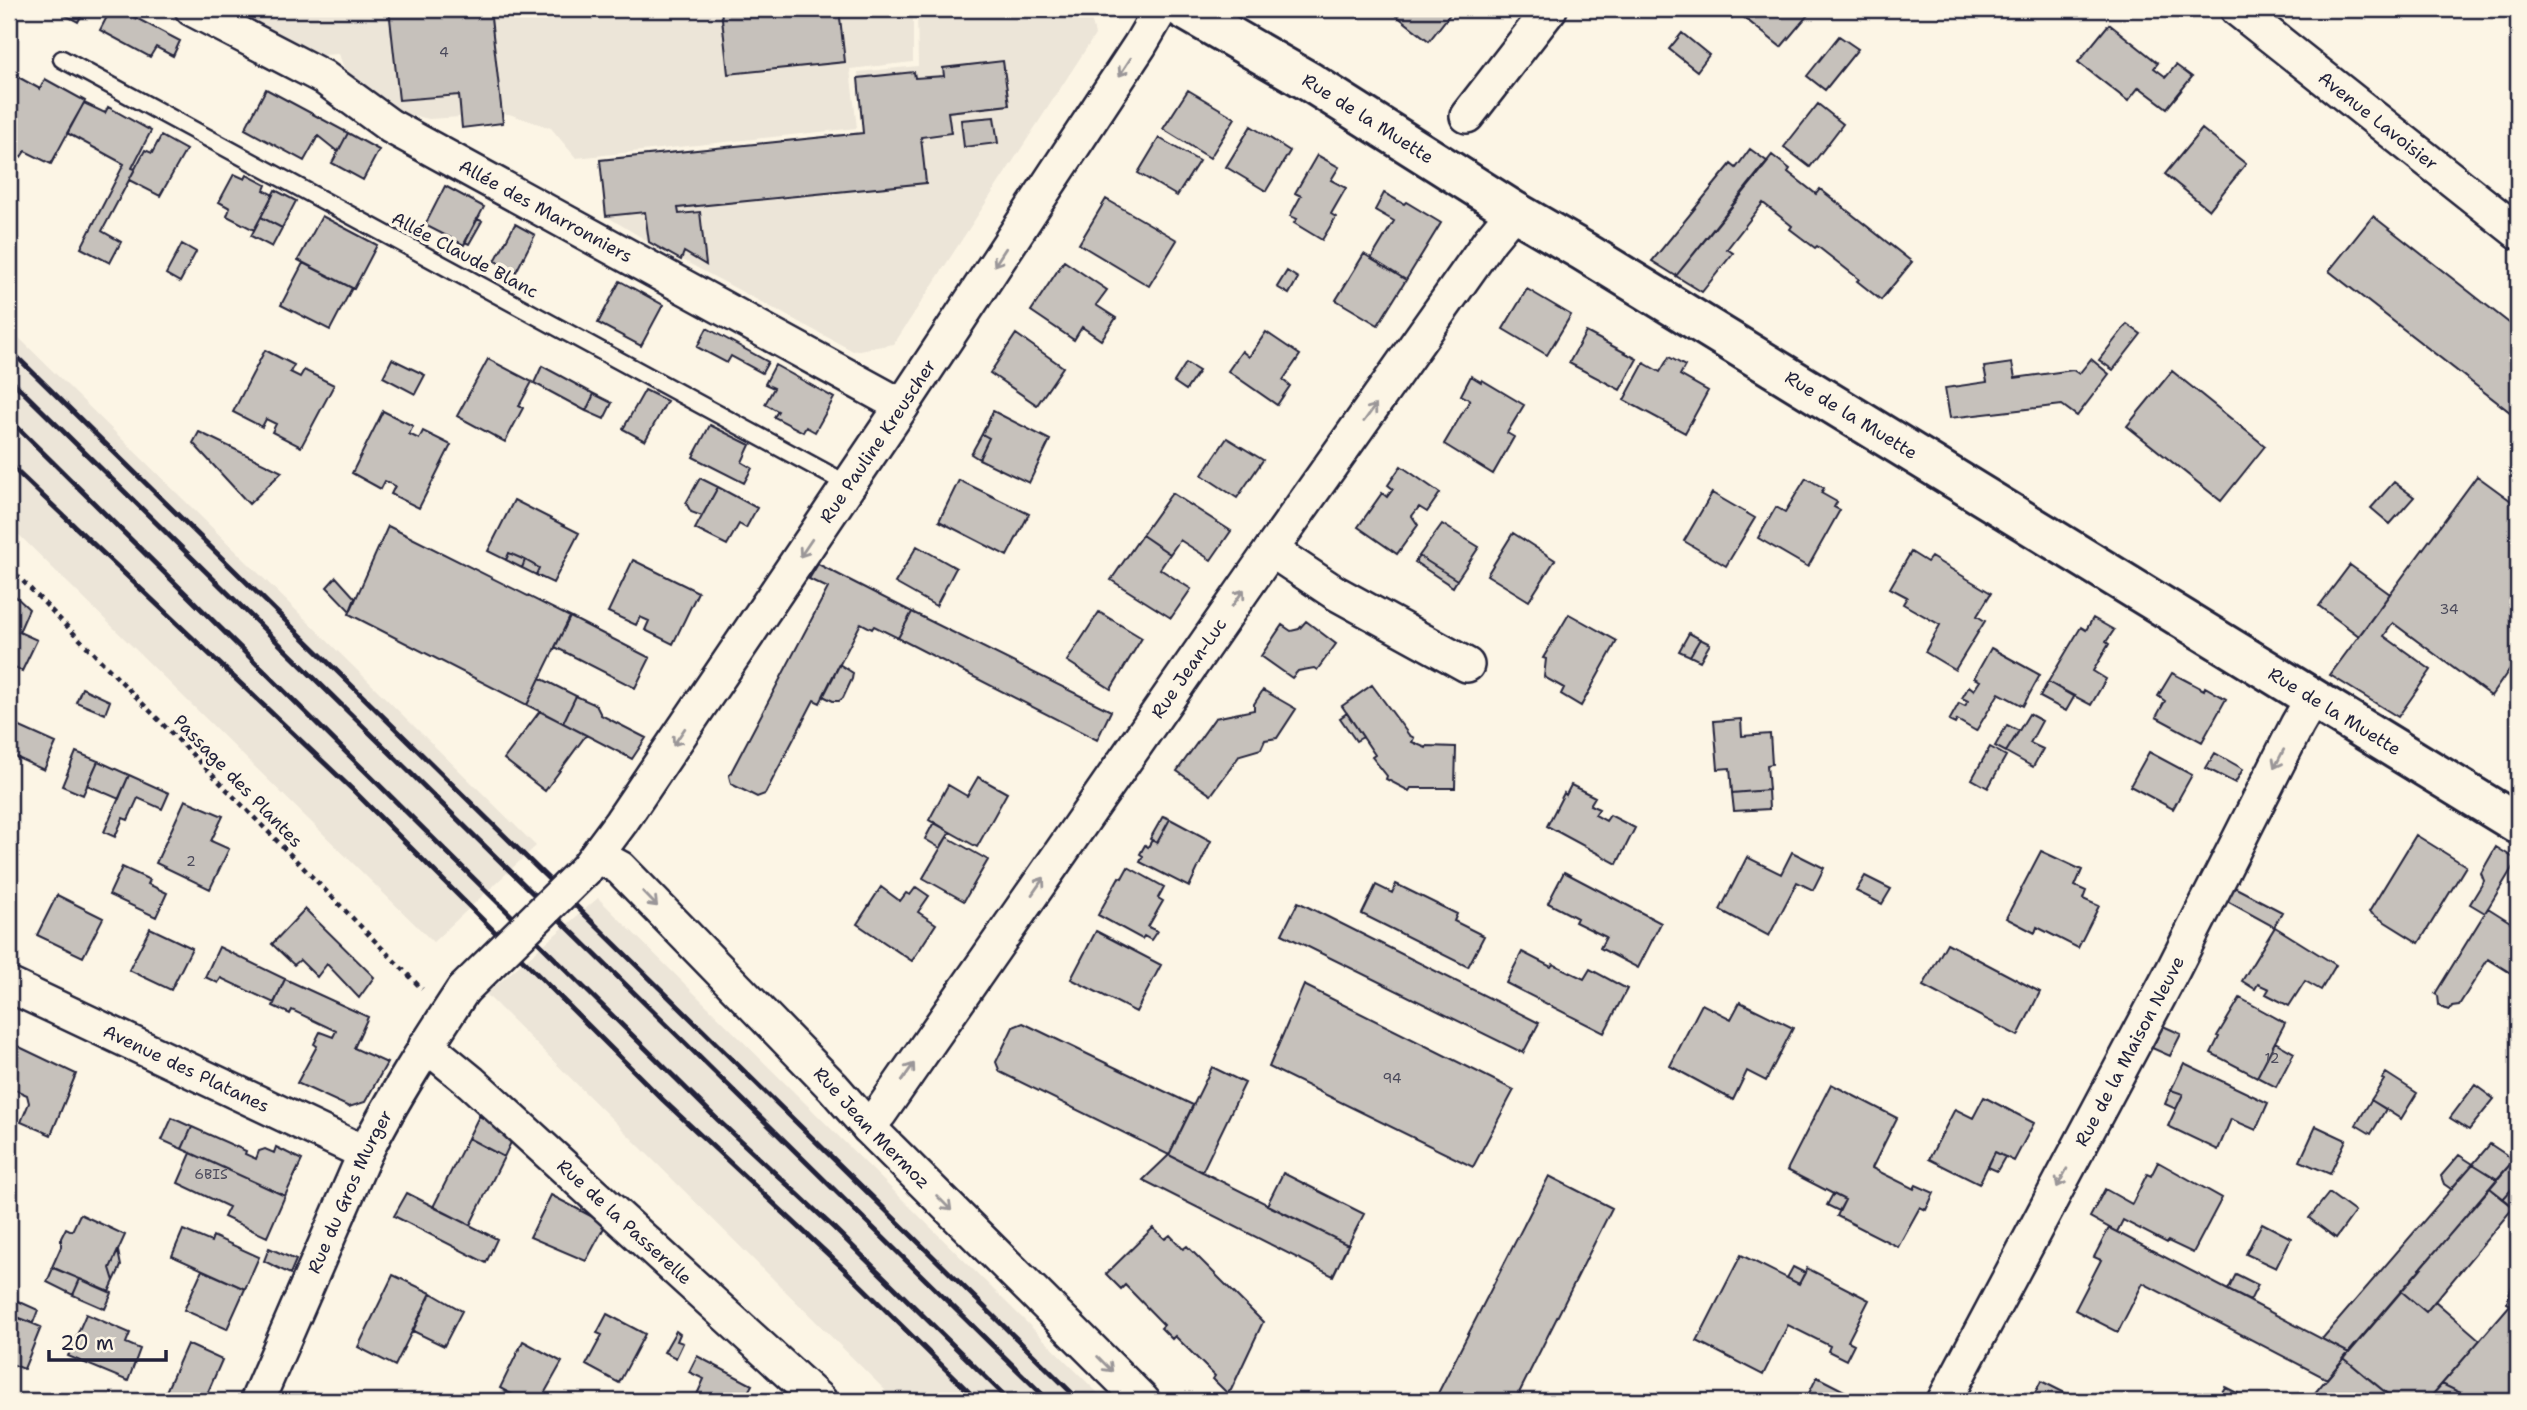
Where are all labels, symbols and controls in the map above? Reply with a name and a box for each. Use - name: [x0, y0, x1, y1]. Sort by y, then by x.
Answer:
- house number: 4: [439, 43, 449, 61]
- one-way arrow: [1118, 57, 1133, 76]
- street label: Avenue Lavoisier: [2313, 66, 2443, 176]
- street label: Rue de la Muette: [1298, 68, 1438, 169]
- street label: Allée des Marronniers: [455, 154, 637, 268]
- street label: Allée Claude Blanc: [387, 206, 543, 304]
- one-way arrow: [993, 247, 1007, 266]
- street label: Rue Pauline Kreuscher: [814, 355, 942, 528]
- street label: Rue de la Muette: [1780, 366, 1922, 465]
- one-way arrow: [1363, 404, 1377, 423]
- one-way arrow: [799, 538, 813, 557]
- one-way arrow: [1231, 589, 1245, 608]
- house number: 34: [2439, 600, 2459, 618]
- street label: Rue Jean-Luc: [1146, 613, 1232, 723]
- street label: Rue de la Muette: [2264, 662, 2405, 761]
- street label: Passage des Plantes: [168, 709, 308, 853]
- one-way arrow: [672, 726, 686, 746]
- one-way arrow: [2272, 748, 2286, 769]
- house number: 2: [186, 852, 196, 870]
- one-way arrow: [1031, 877, 1045, 896]
- one-way arrow: [641, 890, 658, 907]
- street label: Rue de la Maison Neuve: [2069, 952, 2190, 1151]
- street label: Avenue des Platanes: [99, 1019, 273, 1118]
- house number: 12: [2265, 1049, 2279, 1067]
- street label: Rue Jean Mermoz: [808, 1062, 935, 1194]
- one-way arrow: [901, 1063, 915, 1082]
- house number: 94: [1382, 1069, 1402, 1087]
- street label: Rue du Gros Murger: [302, 1105, 398, 1277]
- street label: Rue de la Passerelle: [552, 1154, 697, 1290]
- house number: 6BIS: [194, 1165, 228, 1183]
- one-way arrow: [2055, 1167, 2068, 1188]
- one-way arrow: [935, 1195, 952, 1212]
- scale bar: [49, 1319, 166, 1363]
- text: 20 m: [60, 1329, 114, 1357]
- one-way arrow: [1097, 1355, 1114, 1372]

